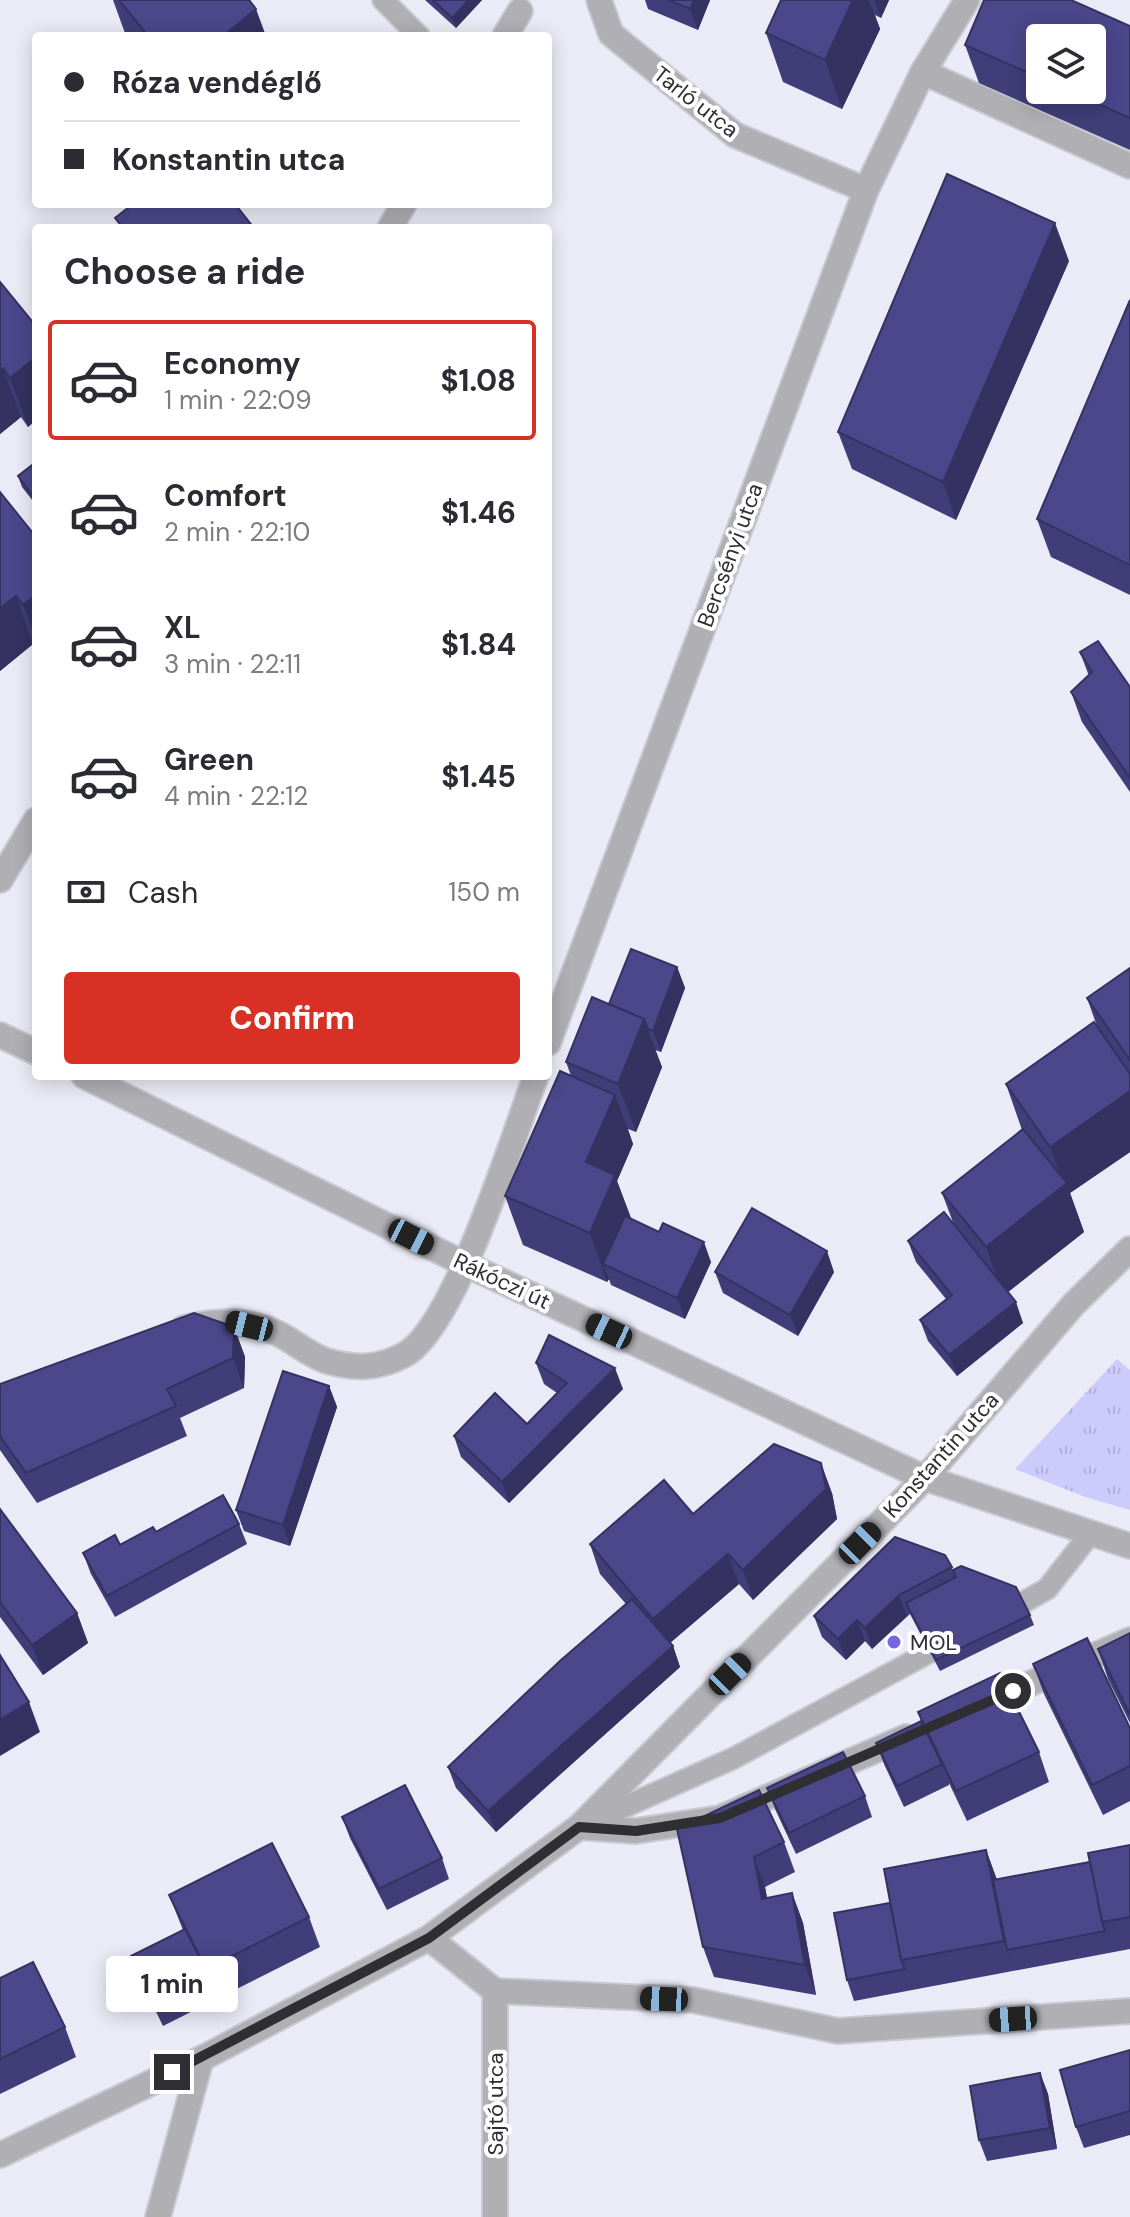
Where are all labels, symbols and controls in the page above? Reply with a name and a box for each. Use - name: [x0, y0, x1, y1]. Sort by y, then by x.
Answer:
- map controls: [1026, 24, 1106, 104]
- button: layers: [1026, 24, 1106, 104]
- street label: Tarló utca: [648, 60, 744, 144]
- text: Róza vendéglő: [112, 63, 322, 102]
- text: Konstantin utca: [112, 140, 345, 179]
- text: Choose a ride: [64, 248, 305, 295]
- icon: car: [68, 344, 140, 416]
- text: Economy: [164, 344, 301, 383]
- text: $1.08: [440, 361, 516, 400]
- text: 1 min · 22:09: [164, 383, 312, 417]
- icon: car: [68, 476, 140, 548]
- text: Comfort: [164, 476, 287, 515]
- street label: Bercsényi utca: [691, 479, 769, 631]
- text: $1.46: [441, 493, 516, 532]
- text: 2 min · 22:10: [164, 515, 310, 549]
- icon: car: [68, 608, 140, 680]
- text: XL: [164, 608, 201, 647]
- text: $1.84: [441, 625, 516, 664]
- text: 3 min · 22:11: [164, 647, 301, 681]
- icon: car: [68, 740, 140, 812]
- text: Green: [164, 740, 254, 779]
- text: $1.45: [441, 757, 516, 796]
- text: 4 min · 22:12: [164, 779, 308, 813]
- icon: cash: [64, 870, 108, 914]
- text: Cash: [128, 873, 198, 912]
- text: 150 m: [448, 875, 520, 909]
- button: Confirm: [64, 972, 520, 1064]
- car: [384, 1215, 438, 1259]
- street label: Rákóczi út: [449, 1246, 555, 1316]
- car: [223, 1309, 275, 1343]
- car: [582, 1310, 636, 1352]
- street label: Konstantin utca: [877, 1386, 1005, 1524]
- car: [835, 1518, 885, 1568]
- place label: MOL: [910, 1628, 957, 1657]
- marker: MOL: [885, 1633, 903, 1651]
- car: [705, 1649, 755, 1699]
- route start: [995, 1673, 1031, 1709]
- callout: 1 min: [106, 1956, 238, 2012]
- text: 1 min: [140, 1967, 204, 2001]
- car: [640, 1986, 688, 2012]
- car: [988, 2005, 1038, 2033]
- street label: Sajtó utca: [481, 2053, 510, 2155]
- route end: [154, 2054, 190, 2090]

